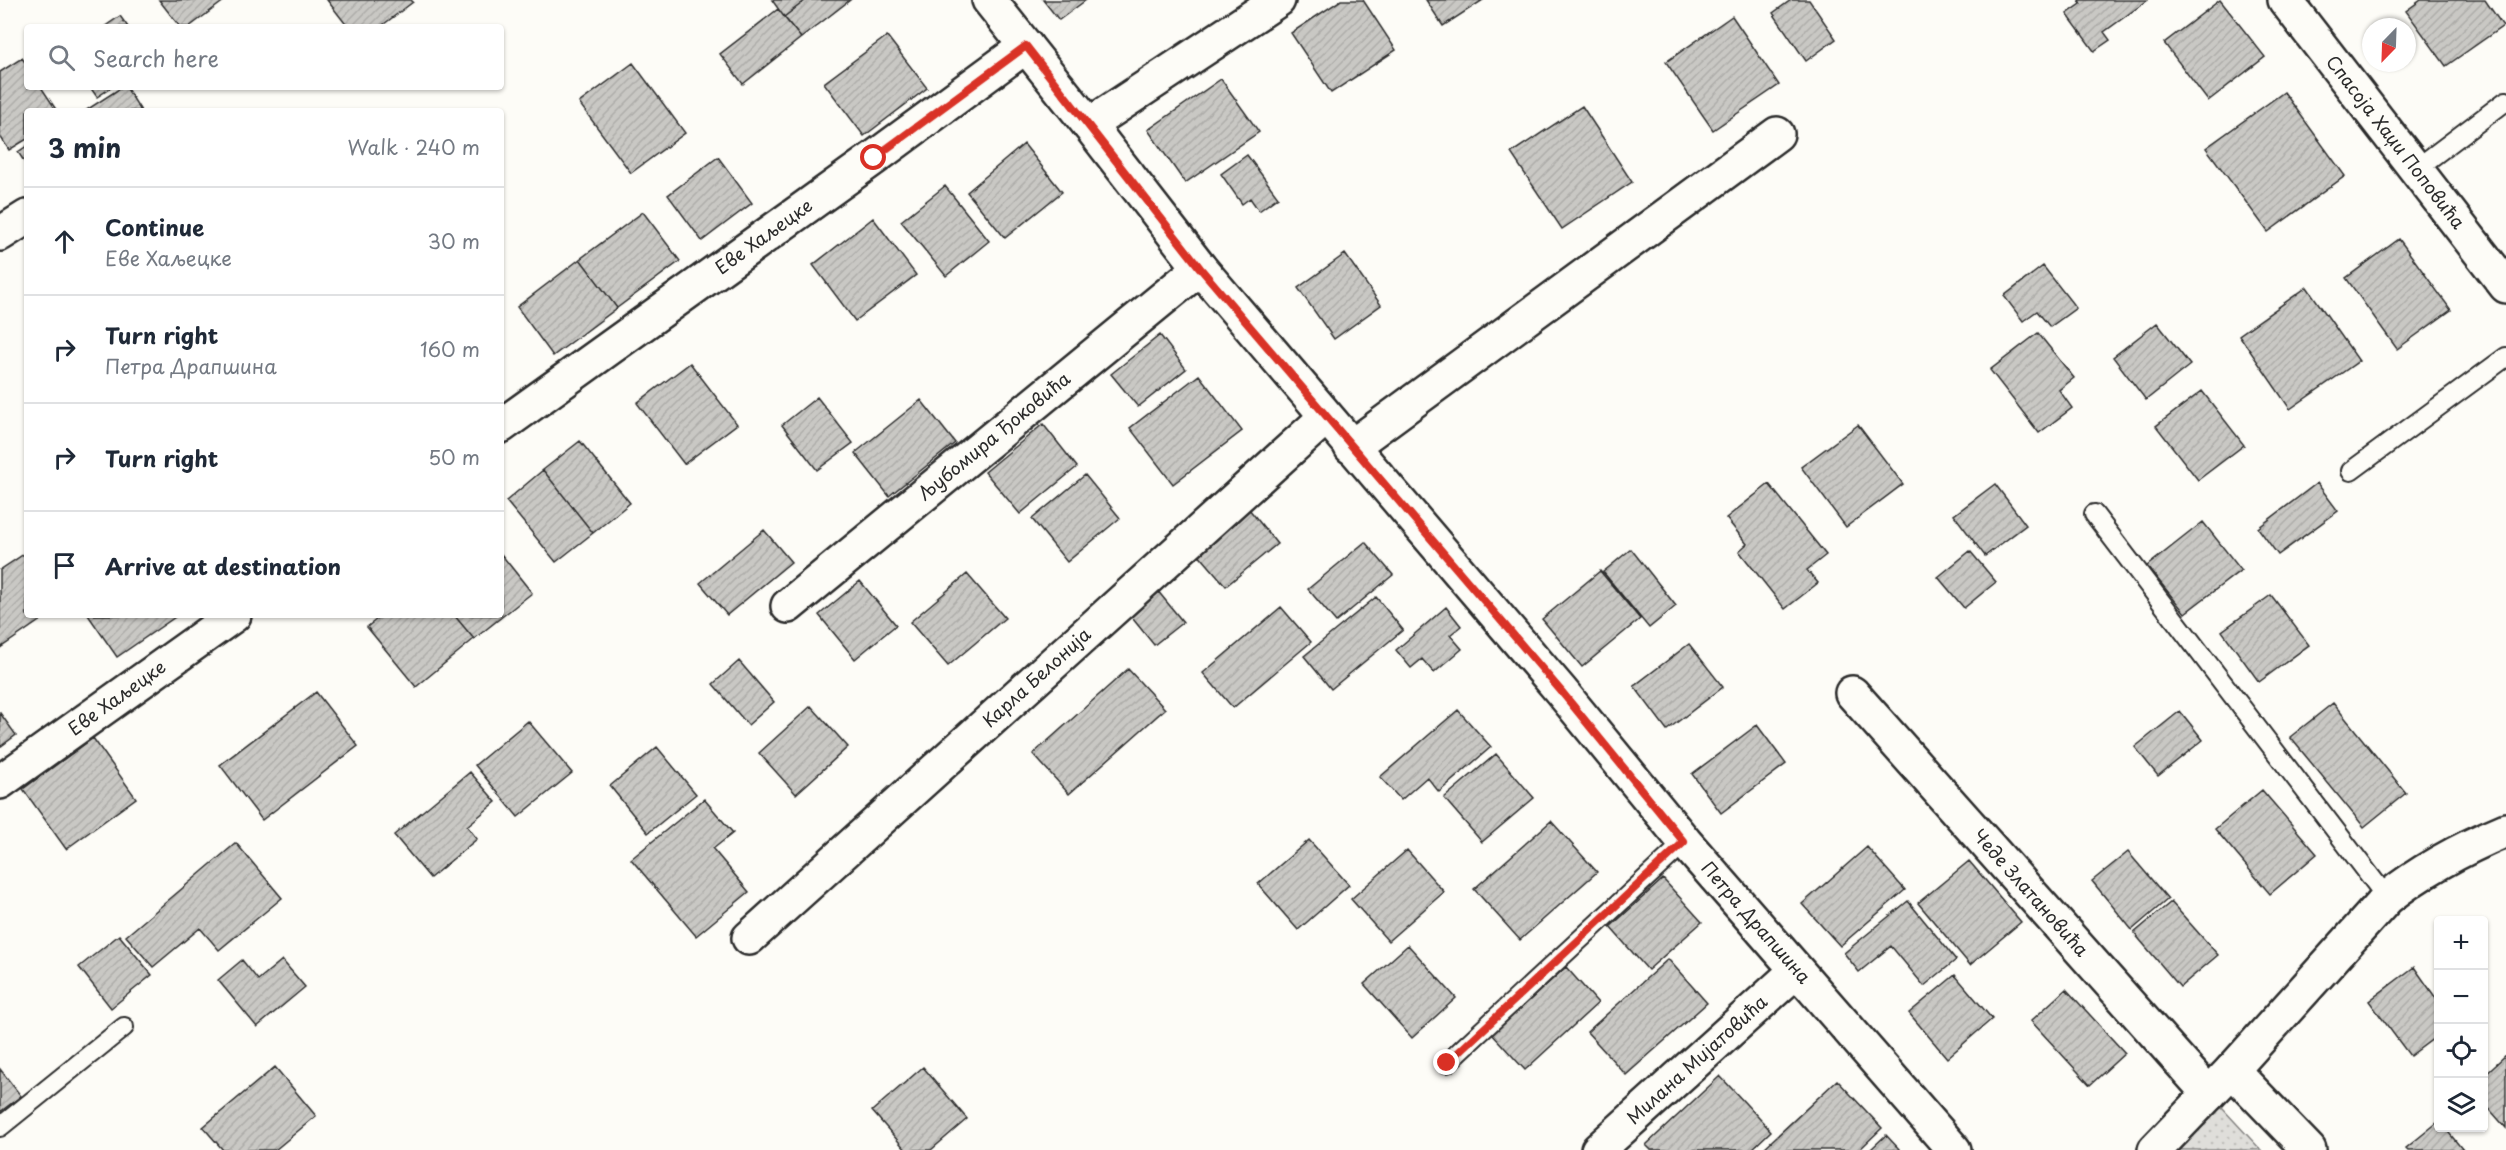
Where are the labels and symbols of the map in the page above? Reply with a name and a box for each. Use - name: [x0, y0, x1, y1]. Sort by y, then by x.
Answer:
- north arrow: [2362, 18, 2416, 72]
- street label: Спасоја Хаџи Поповића: [2320, 49, 2473, 235]
- route start: [860, 144, 886, 170]
- street label: Еве Хаљецке: [709, 191, 818, 280]
- street label: Љубомира Ђоковића: [911, 364, 1076, 506]
- street label: Карла Белонија: [976, 620, 1097, 733]
- street label: Еве Хаљецке: [62, 653, 171, 741]
- street label: Чеде Златановића: [1967, 822, 2096, 962]
- street label: Петра Драпшина: [1696, 855, 1818, 990]
- street label: Милана Мијатовића: [1620, 988, 1773, 1130]
- route end: [1433, 1049, 1459, 1075]

